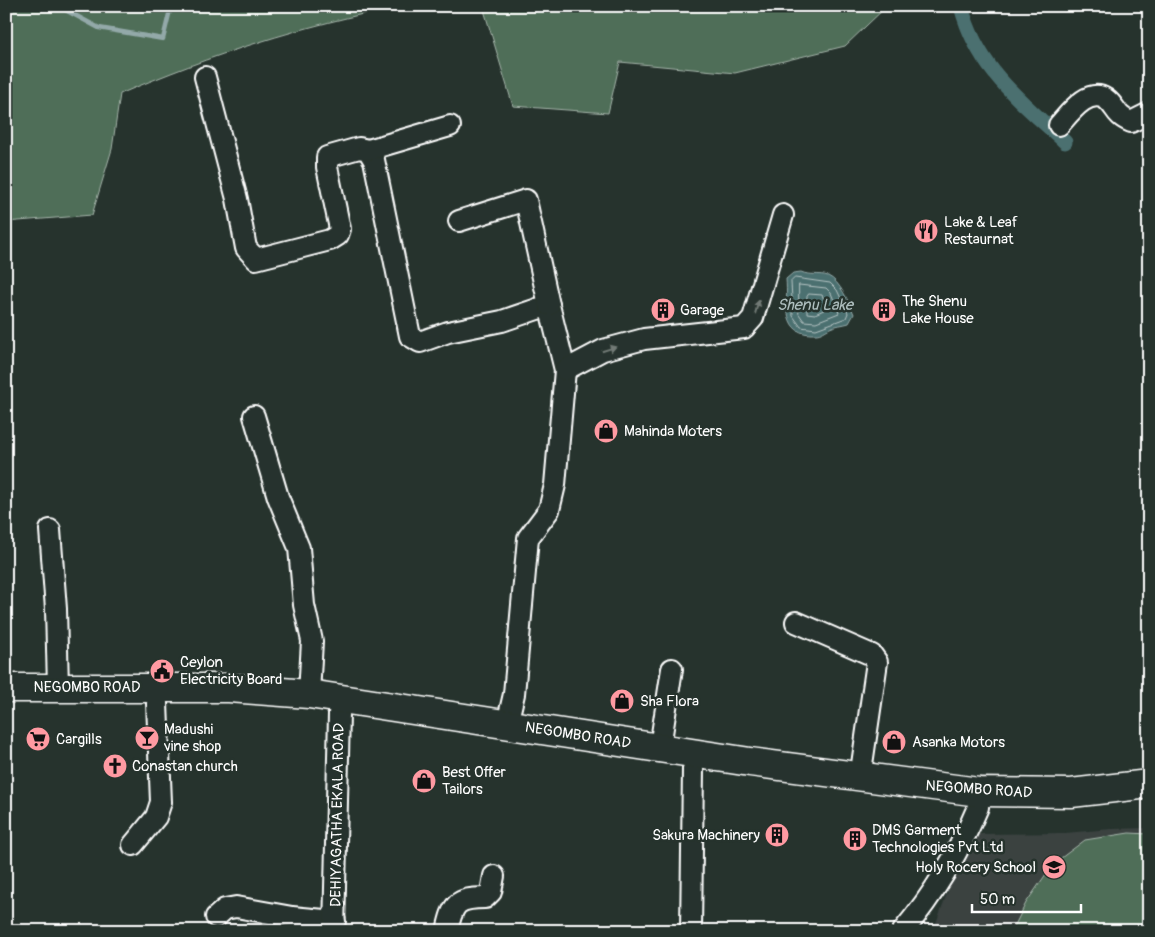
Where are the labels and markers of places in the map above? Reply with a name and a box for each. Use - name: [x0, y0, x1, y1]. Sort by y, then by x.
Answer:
- place label: Lake & Leaf Restaurnat: [944, 213, 1018, 249]
- restaurant icon: Lake & Leaf Restaurnat: [913, 218, 939, 244]
- place label: The Shenu Lake House: [902, 292, 974, 328]
- building icon: Garage: [650, 297, 676, 323]
- building icon: The Shenu Lake House: [871, 297, 897, 323]
- place label: Garage: [680, 301, 725, 320]
- shop icon: Mahinda Moters: [593, 418, 619, 444]
- place label: Mahinda Moters: [624, 422, 722, 441]
- place label: Ceylon Electricity Board: [180, 653, 282, 689]
- public building icon: Ceylon Electricity Board: [149, 658, 175, 684]
- shop icon: Sha Flora: [609, 688, 635, 714]
- place label: Sha Flora: [640, 692, 699, 711]
- place label: Madushi vine shop: [163, 720, 221, 756]
- bar icon: Madushi vine shop: [134, 725, 160, 751]
- supermarket icon: Cargills: [25, 726, 51, 752]
- shop icon: Asanka Motors: [881, 729, 907, 755]
- place label: Cargills: [56, 730, 102, 749]
- place label: Asanka Motors: [912, 733, 1005, 752]
- church icon: Conastan church: [102, 753, 128, 779]
- place label: Conastan church: [132, 757, 238, 776]
- place label: Best Offer Tailors: [442, 763, 507, 799]
- shop icon: Best Offer Tailors: [411, 768, 437, 794]
- place label: DMS Garment Technologies Pvt Ltd: [872, 821, 1004, 857]
- building icon: Sakura Machinery: [764, 822, 790, 848]
- place label: Sakura Machinery: [652, 826, 761, 845]
- building icon: DMS Garment Technologies Pvt Ltd: [842, 826, 868, 852]
- school or university icon: Holy Rocery School: [1041, 854, 1067, 880]
- place label: Holy Rocery School: [915, 858, 1036, 877]

